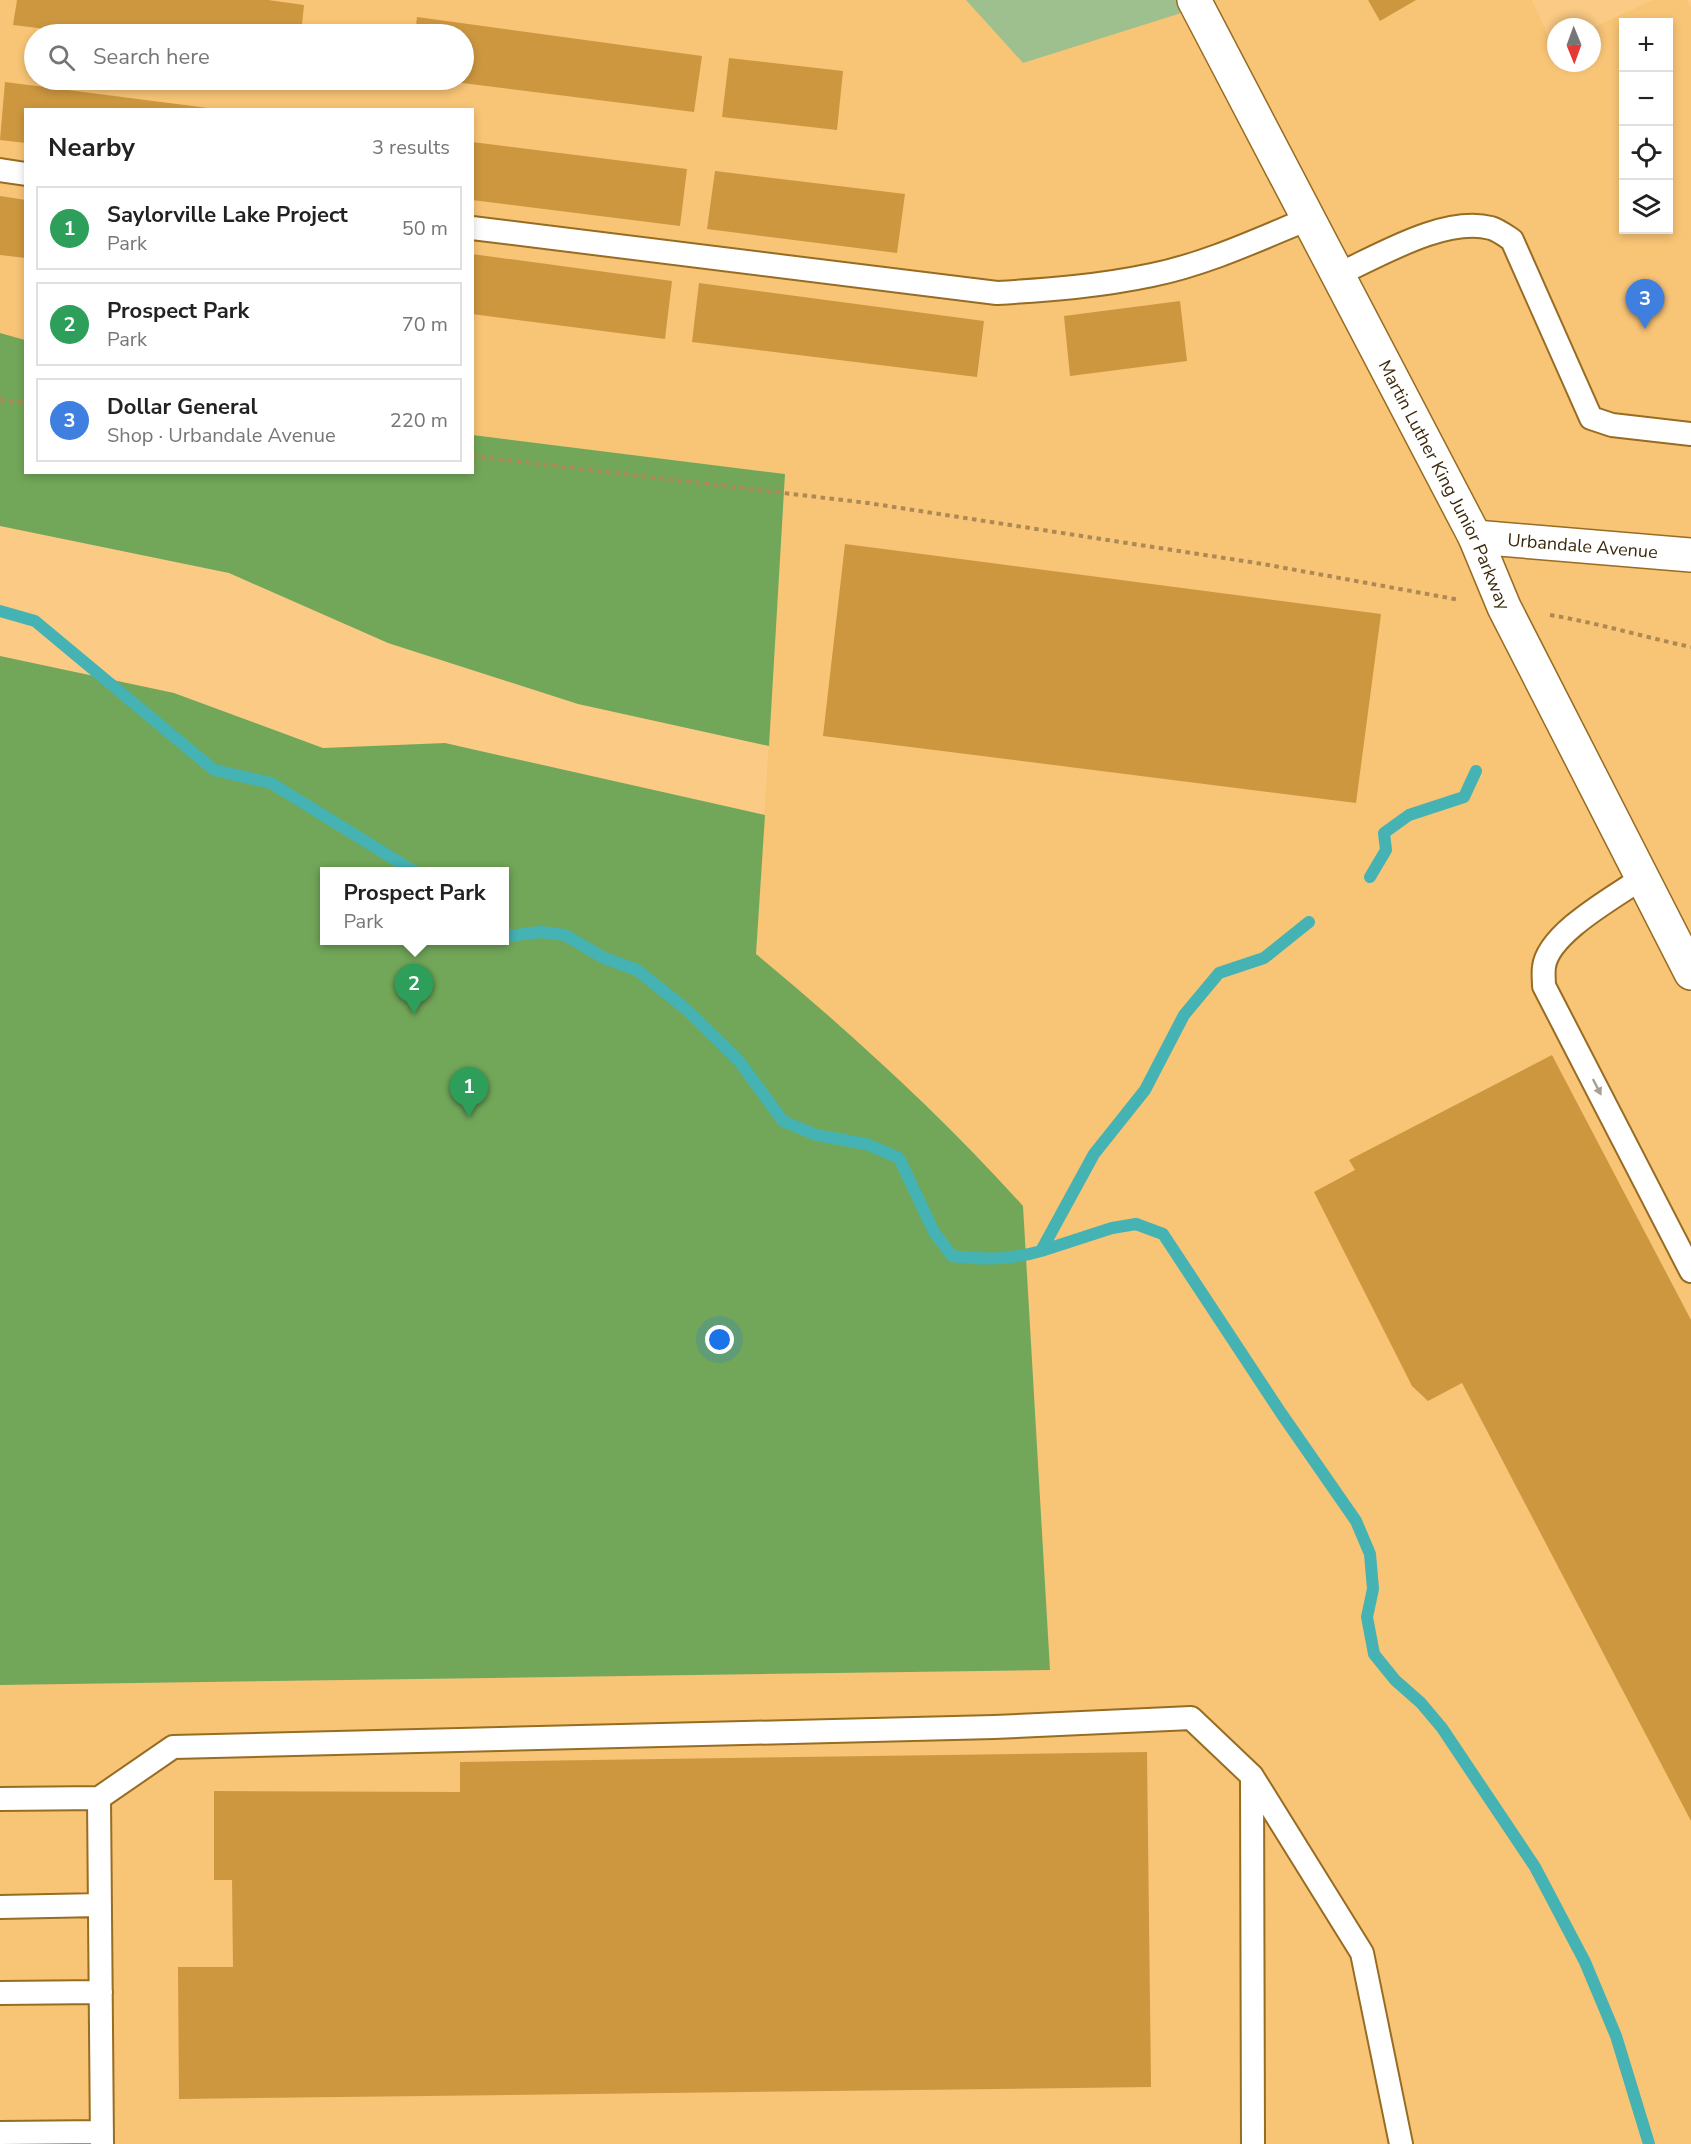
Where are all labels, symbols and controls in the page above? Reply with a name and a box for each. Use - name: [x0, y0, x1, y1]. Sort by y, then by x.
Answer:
- north arrow: [1547, 18, 1601, 72]
- map controls: [1619, 18, 1673, 234]
- button: +: [1619, 18, 1673, 72]
- search box: [24, 24, 474, 90]
- icon: search: [45, 41, 78, 74]
- text: Search here: [93, 42, 210, 72]
- button: −: [1619, 72, 1673, 126]
- button: locate: [1619, 126, 1673, 180]
- text: Nearby: [48, 130, 135, 165]
- text: 3 results: [372, 134, 450, 161]
- button: layers: [1619, 180, 1673, 234]
- text: Saylorville Lake Project: [107, 200, 348, 230]
- text: 1: [64, 215, 76, 242]
- text: 50 m: [402, 215, 448, 242]
- text: Park: [107, 230, 147, 257]
- pin: 3: [1626, 280, 1664, 329]
- text: Prospect Park: [107, 296, 249, 326]
- text: 2: [64, 311, 76, 338]
- text: 70 m: [402, 311, 448, 338]
- text: Park: [107, 326, 147, 353]
- street label: Martin Luther King Junior Parkway: [1373, 356, 1516, 614]
- text: Dollar General: [107, 392, 258, 422]
- text: 3: [64, 407, 76, 434]
- text: 220 m: [390, 407, 448, 434]
- text: Shop · Urbandale Avenue: [107, 422, 336, 449]
- street label: Urbandale Avenue: [1507, 528, 1659, 564]
- popup: [320, 867, 509, 945]
- text: Prospect Park: [343, 878, 486, 908]
- text: Park: [343, 908, 383, 935]
- pin: 2: [394, 964, 434, 1014]
- pin: 1: [450, 1068, 488, 1117]
- one-way arrow: [1591, 1078, 1601, 1096]
- your location: [705, 1325, 734, 1354]

